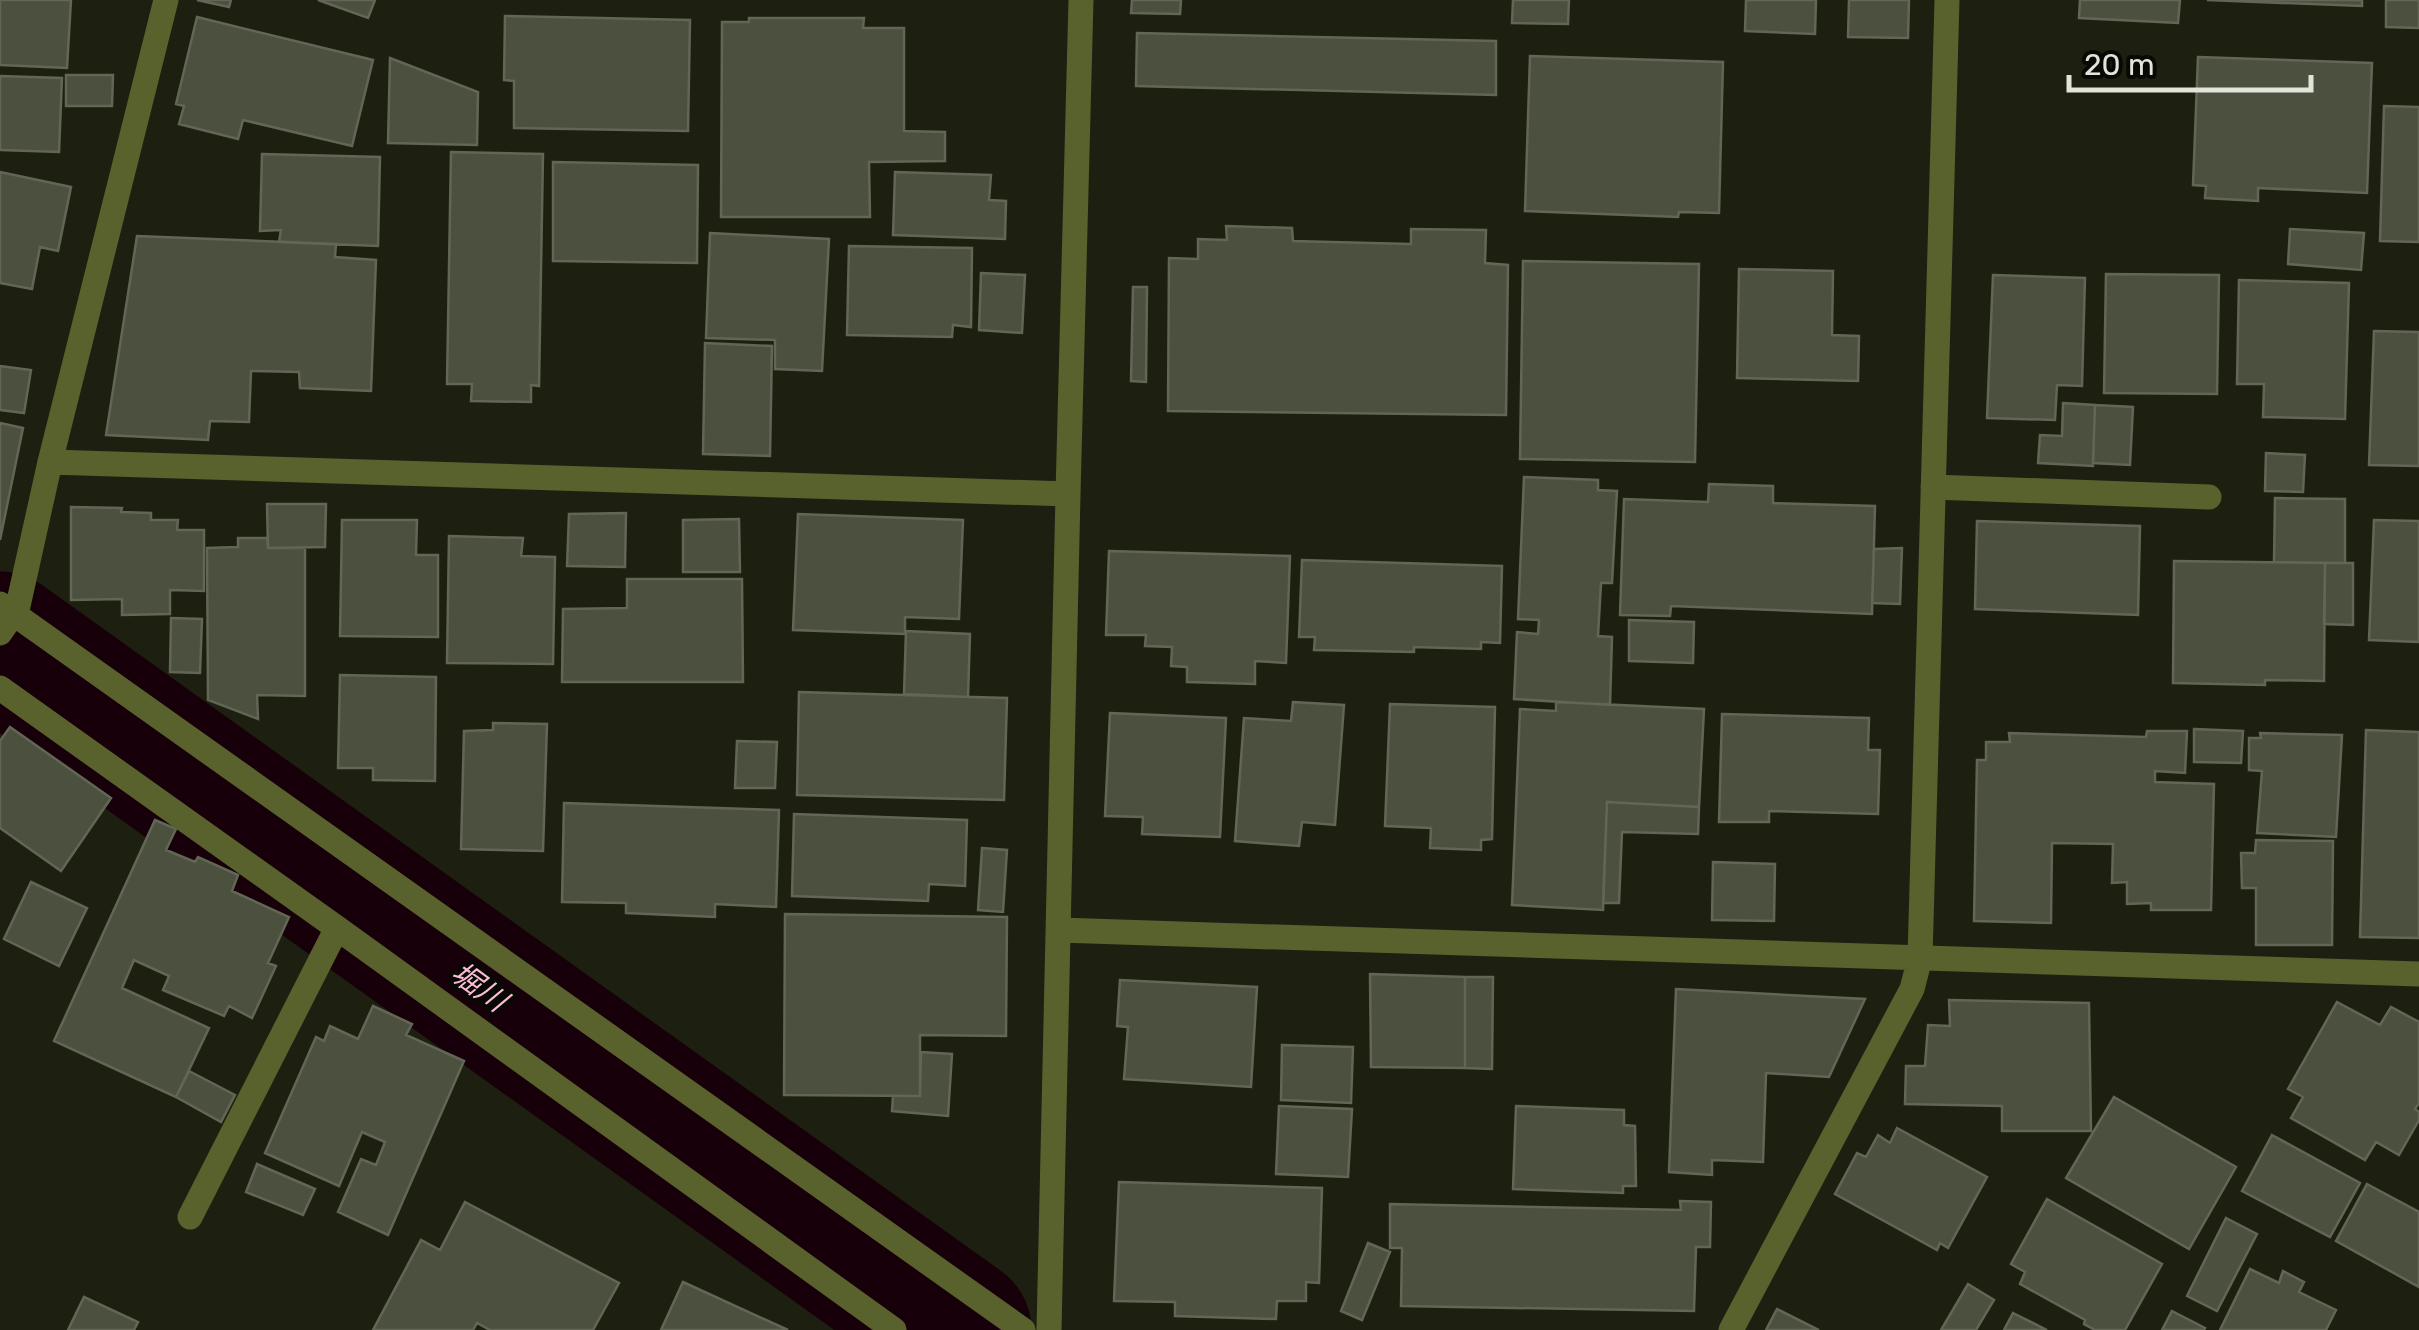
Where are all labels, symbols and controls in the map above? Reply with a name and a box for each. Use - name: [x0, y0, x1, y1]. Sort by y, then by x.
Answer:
- scale bar: [2069, 30, 2312, 92]
- text: 20 m: [2084, 47, 2155, 83]
- water label: 堀川: [444, 955, 516, 1021]

